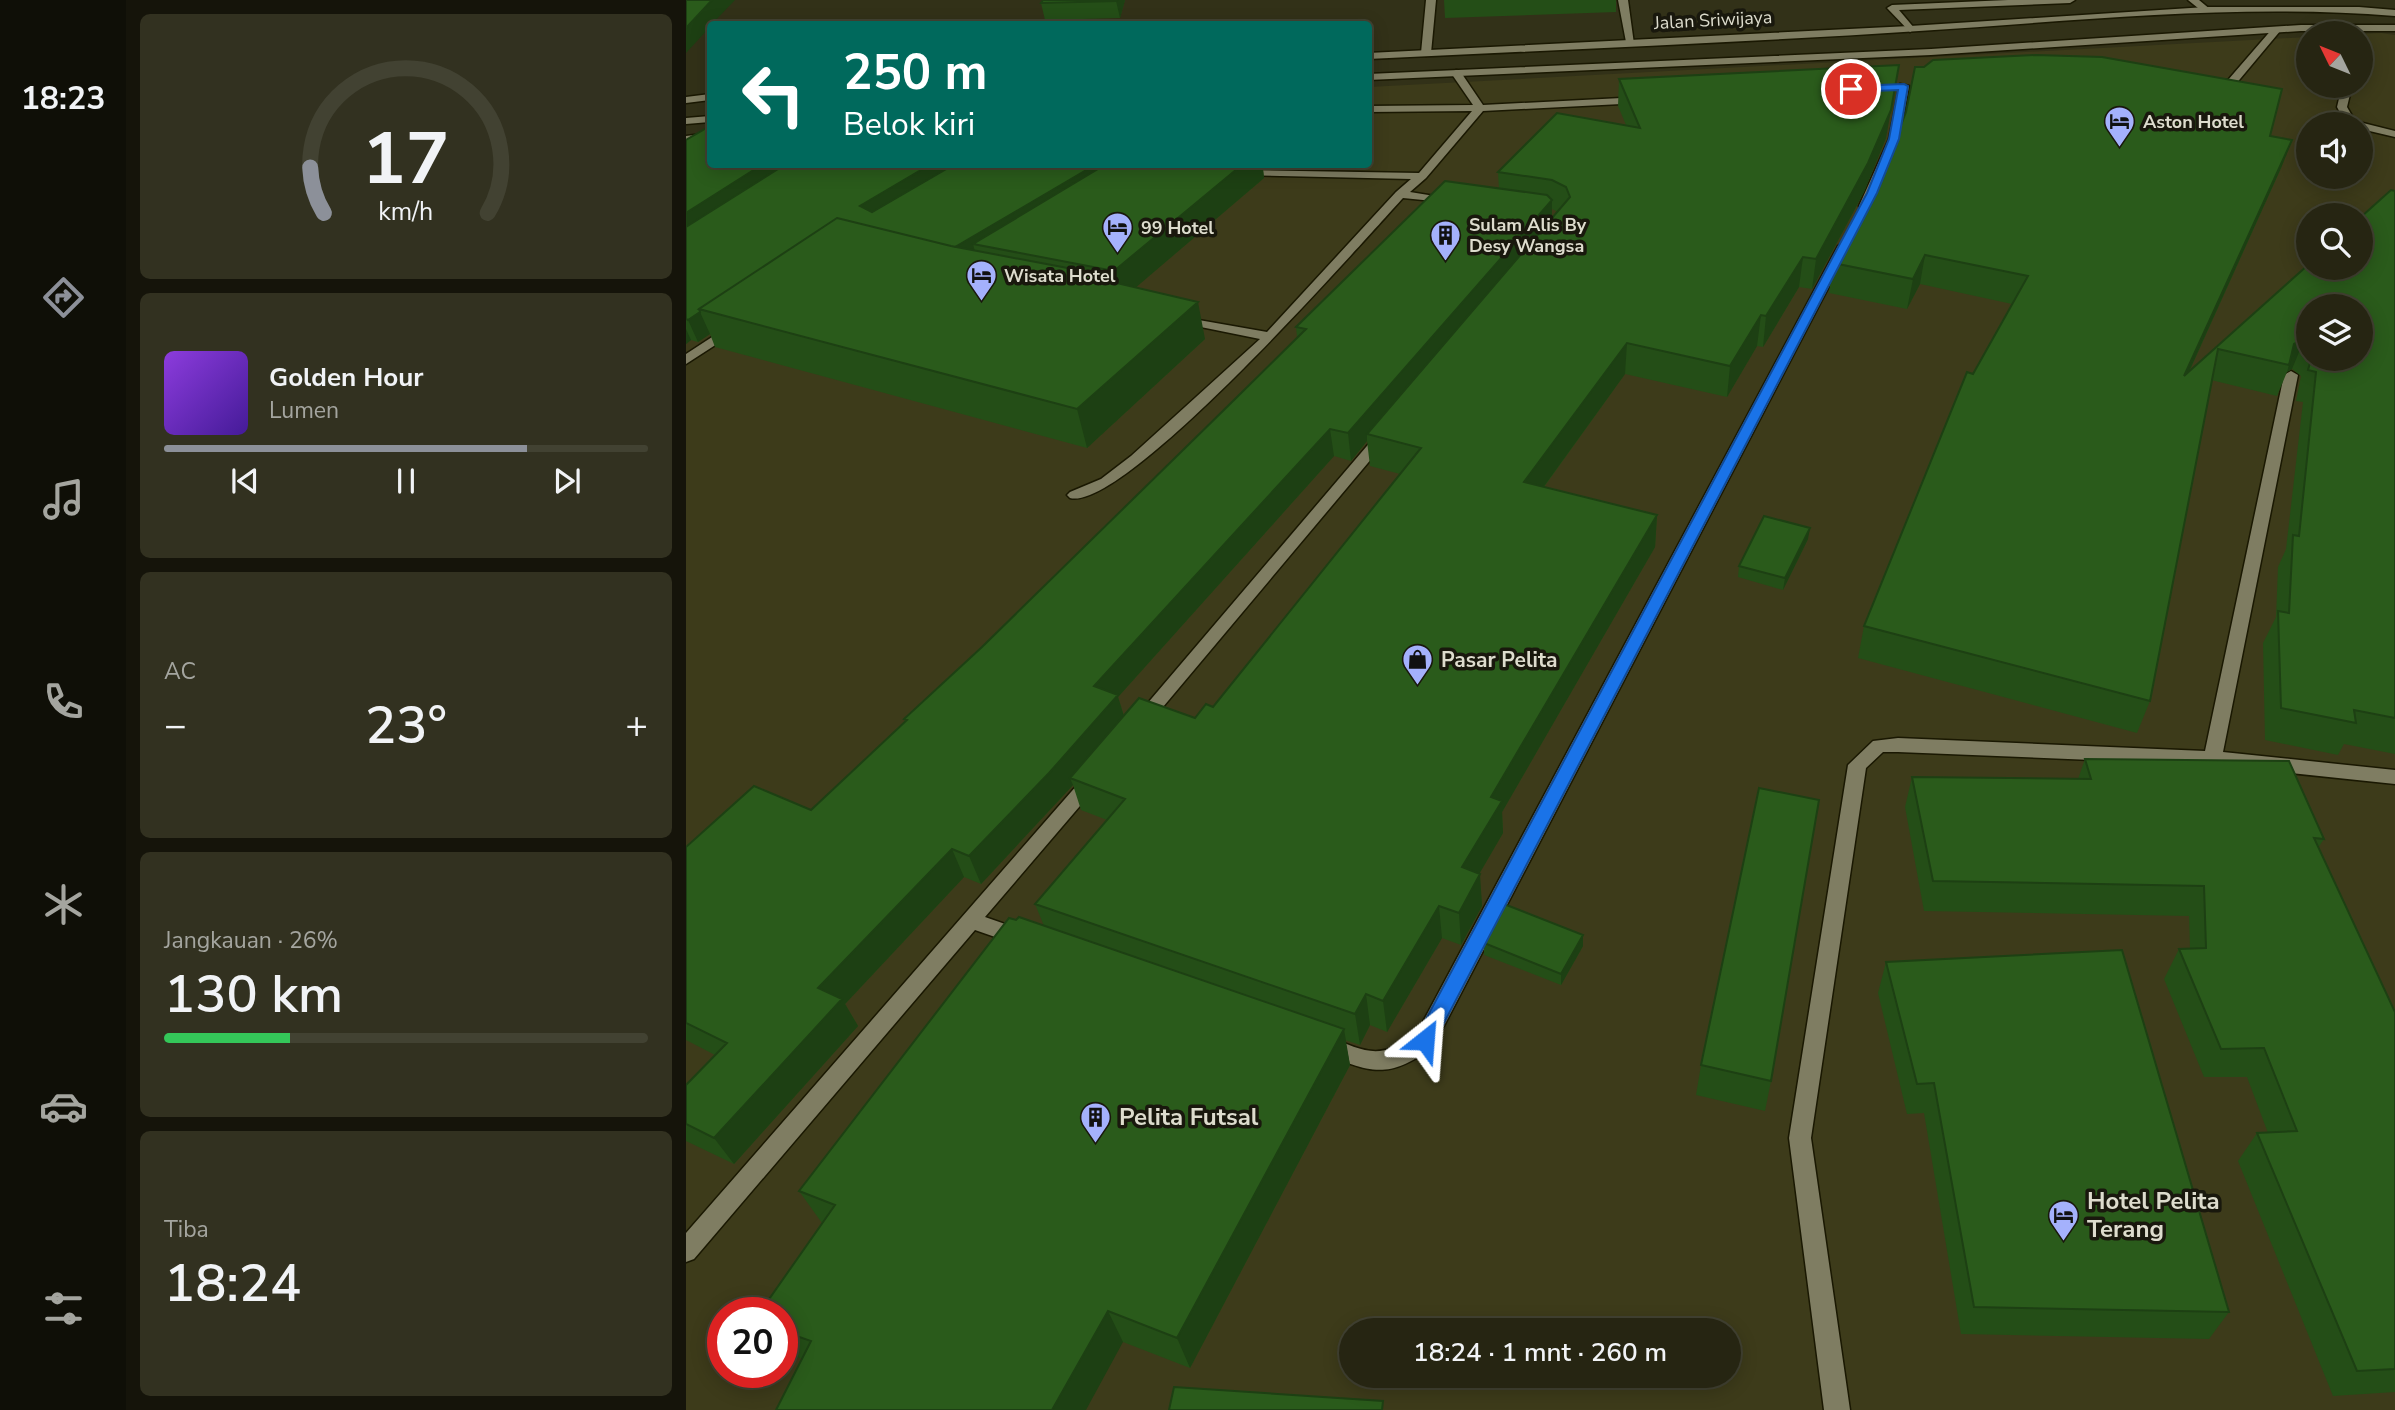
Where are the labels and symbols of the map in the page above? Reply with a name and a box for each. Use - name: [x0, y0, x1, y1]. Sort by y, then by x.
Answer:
- street label: Jalan Sriwijaya: [1652, 5, 1773, 35]
- north arrow: [2296, 21, 2373, 98]
- pin: [1821, 59, 1881, 119]
- hotel icon: Aston Hotel: [2103, 105, 2137, 149]
- place label: Aston Hotel: [2143, 110, 2244, 134]
- hotel icon: 99 Hotel: [1101, 211, 1135, 255]
- place label: Sulam Alis By Desy Wangsa: [1469, 213, 1587, 258]
- place label: 99 Hotel: [1141, 216, 1214, 240]
- building icon: Sulam Alis By Desy Wangsa: [1429, 218, 1463, 262]
- hotel icon: Wisata Hotel: [964, 259, 998, 303]
- place label: Wisata Hotel: [1004, 264, 1116, 288]
- shop icon: Pasar Pelita: [1401, 643, 1435, 687]
- place label: Pasar Pelita: [1441, 646, 1558, 674]
- position arrow: [1388, 1003, 1462, 1077]
- building icon: Pelita Futsal: [1079, 1100, 1113, 1144]
- place label: Pelita Futsal: [1119, 1101, 1259, 1133]
- place label: Hotel Pelita Terang: [2087, 1185, 2220, 1245]
- hotel icon: Hotel Pelita Terang: [2047, 1198, 2081, 1242]
- speed limit sign: 20: [707, 1297, 798, 1388]

